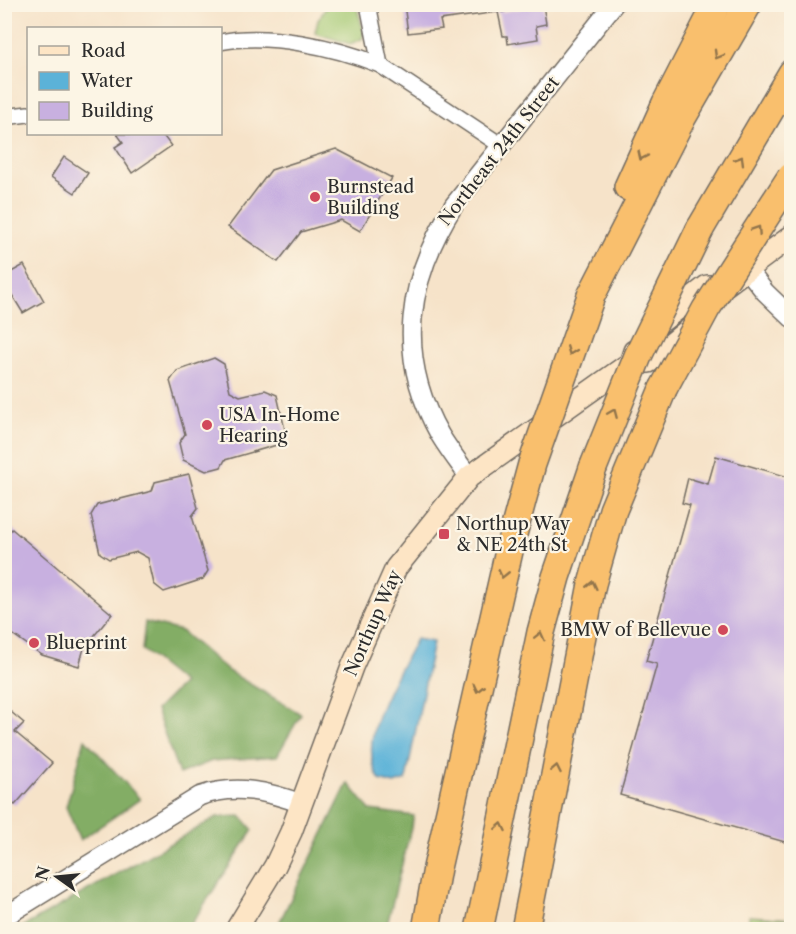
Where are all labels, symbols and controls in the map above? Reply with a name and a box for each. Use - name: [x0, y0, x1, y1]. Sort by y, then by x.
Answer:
- legend: [27, 27, 222, 135]
- text: Road: [81, 40, 126, 62]
- one-way arrow: [714, 49, 726, 59]
- text: Water: [80, 70, 133, 92]
- street label: Northeast 24th Street: [434, 72, 564, 230]
- text: Building: [81, 100, 153, 122]
- one-way arrow: [637, 150, 649, 161]
- one-way arrow: [733, 156, 745, 166]
- place label: Burnstead Building: [327, 176, 414, 219]
- marker: Burnstead Building: [308, 190, 322, 204]
- one-way arrow: [749, 226, 760, 237]
- one-way arrow: [566, 344, 578, 355]
- place label: USA In-Home Hearing: [219, 404, 340, 447]
- one-way arrow: [606, 408, 618, 419]
- marker: USA In-Home Hearing: [200, 418, 214, 432]
- place label: Northup Way & NE 24th St: [456, 513, 571, 556]
- marker: Northup Way & NE 24th St: [437, 527, 451, 541]
- street label: Northup Way: [340, 566, 407, 680]
- one-way arrow: [498, 569, 511, 579]
- one-way arrow: [585, 581, 598, 591]
- place label: BMW of Bellevue: [560, 619, 711, 641]
- marker: BMW of Bellevue: [716, 623, 730, 637]
- one-way arrow: [533, 631, 545, 642]
- place label: Blueprint: [46, 632, 127, 654]
- marker: Blueprint: [27, 636, 41, 650]
- one-way arrow: [472, 683, 485, 693]
- one-way arrow: [549, 764, 562, 774]
- one-way arrow: [494, 822, 507, 832]
- north arrow: [27, 847, 87, 907]
- text: N: [31, 864, 54, 882]

